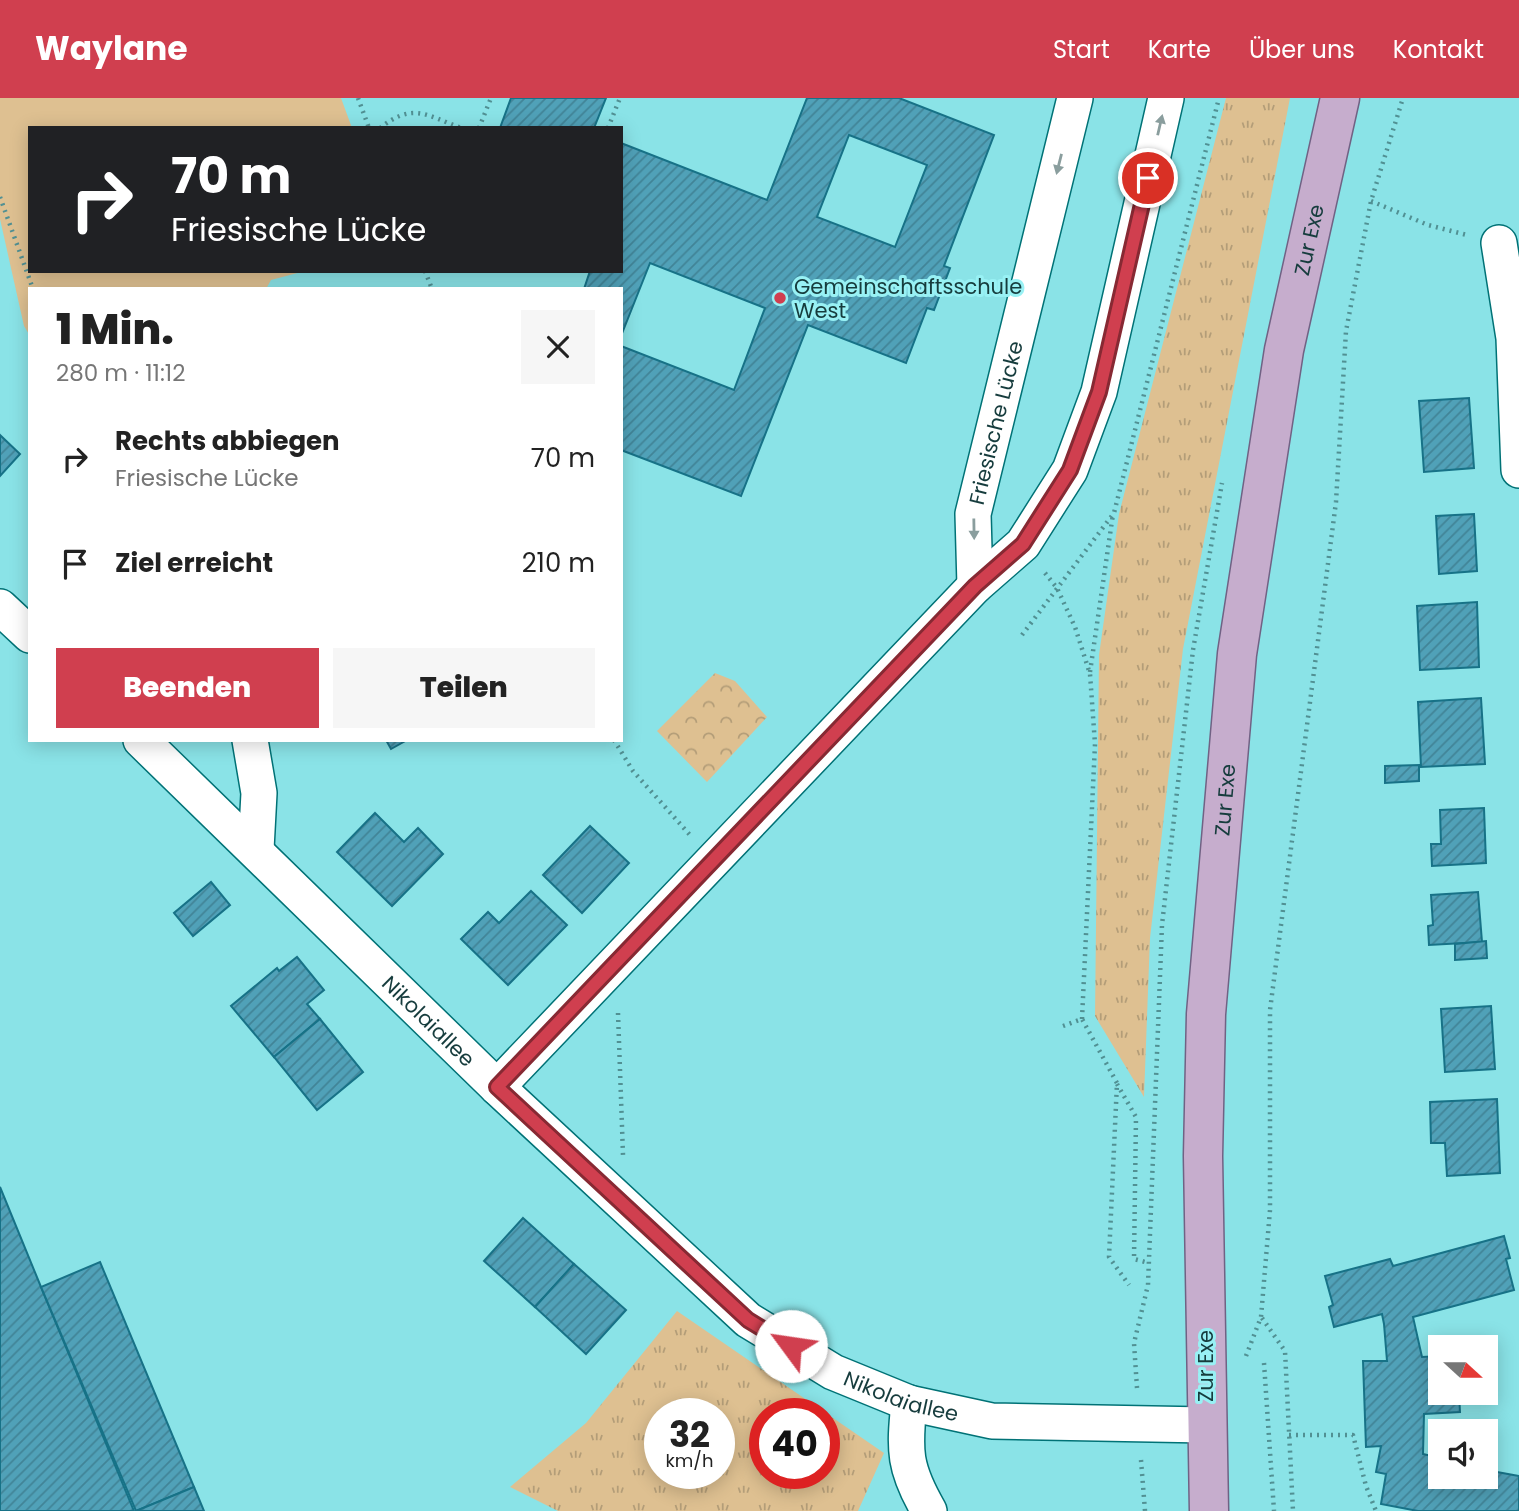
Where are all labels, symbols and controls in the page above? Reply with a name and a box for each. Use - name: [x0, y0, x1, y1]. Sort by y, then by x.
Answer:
- text: Waylane: [35, 25, 188, 72]
- text: Start: [1053, 33, 1110, 66]
- text: Karte: [1148, 33, 1211, 66]
- text: Über uns: [1249, 33, 1355, 66]
- text: Kontakt: [1393, 33, 1484, 66]
- one-way arrow: [1155, 114, 1166, 136]
- text: 70 m: [171, 142, 291, 210]
- pin: [1118, 148, 1178, 208]
- one-way arrow: [1053, 153, 1064, 175]
- icon: right: [56, 154, 147, 245]
- icon: arrive: [1129, 159, 1167, 197]
- street label: Zur Exe: [1287, 201, 1330, 278]
- text: Friesische Lücke: [171, 207, 426, 252]
- place label: Gemeinschaftsschule West: [794, 272, 1022, 325]
- marker: Gemeinschaftsschule West: [772, 290, 788, 306]
- text: 1 Min.: [56, 300, 174, 359]
- button: close: [521, 310, 595, 384]
- street label: Friesische Lücke: [961, 338, 1029, 508]
- text: 280 m · 11:12: [56, 357, 185, 389]
- text: Rechts abbiegen: [115, 423, 340, 459]
- icon: right: [56, 440, 94, 478]
- text: 70 m: [531, 440, 595, 476]
- text: Friesische Lücke: [115, 462, 299, 494]
- one-way arrow: [968, 518, 979, 540]
- icon: arrive: [56, 545, 94, 583]
- text: Ziel erreicht: [115, 545, 273, 581]
- text: 210 m: [522, 545, 595, 581]
- button: Beenden: [56, 648, 319, 728]
- button: Teilen: [333, 648, 595, 728]
- street label: Zur Exe: [1207, 763, 1242, 837]
- street label: Nikolaiallee: [376, 969, 482, 1073]
- position arrow: [754, 1309, 828, 1383]
- street label: Zur Exe: [1191, 1330, 1220, 1402]
- north arrow: [1428, 1335, 1498, 1405]
- map controls: [1428, 1335, 1498, 1489]
- street label: Nikolaiallee: [840, 1364, 961, 1428]
- speed limit sign: 40: [749, 1398, 840, 1489]
- text: 32: [669, 1410, 710, 1459]
- button: sound: [1428, 1419, 1498, 1489]
- text: km/h: [666, 1448, 713, 1473]

